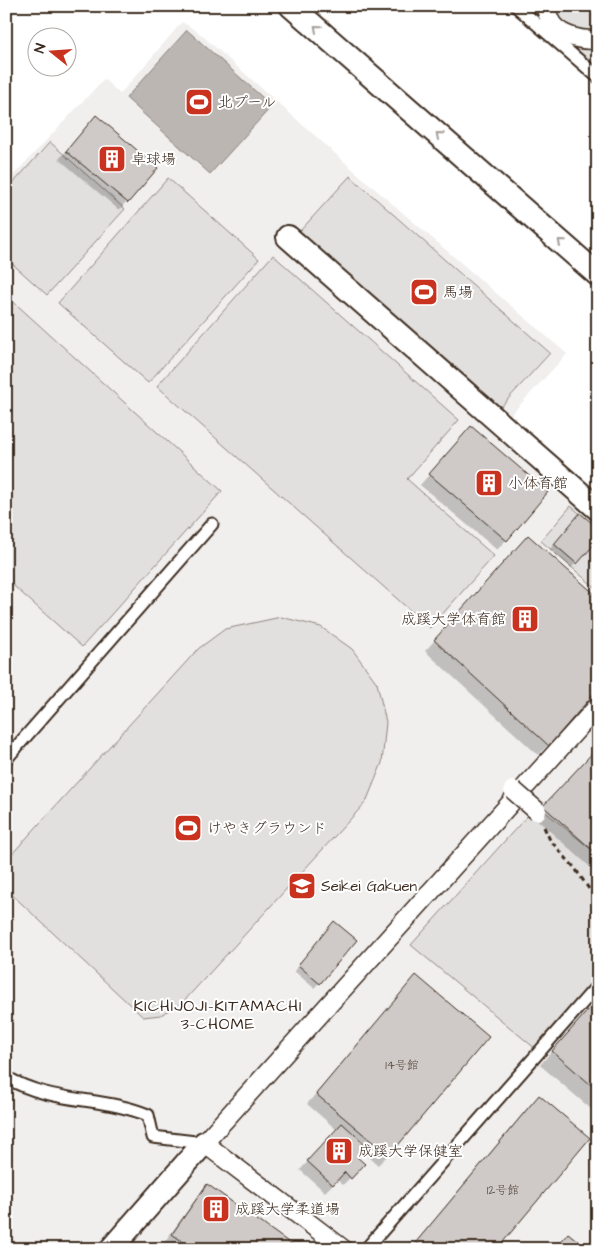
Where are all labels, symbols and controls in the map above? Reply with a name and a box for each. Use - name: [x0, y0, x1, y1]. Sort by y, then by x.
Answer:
- one-way arrow: [313, 25, 322, 34]
- north arrow: [28, 28, 78, 78]
- text: N: [30, 41, 51, 56]
- sports icon: 北プール: [184, 87, 214, 117]
- place label: 北プール: [218, 92, 276, 113]
- one-way arrow: [436, 132, 445, 141]
- building icon: 卓球場: [97, 144, 127, 174]
- place label: 卓球場: [131, 149, 176, 170]
- one-way arrow: [558, 239, 567, 248]
- sports icon: 馬場: [409, 277, 439, 307]
- place label: 馬場: [443, 282, 473, 303]
- building icon: 小体育館: [474, 468, 504, 498]
- place label: 小体育館: [508, 473, 568, 494]
- building icon: 成蹊大学体育館: [510, 604, 540, 634]
- place label: 成蹊大学体育館: [401, 609, 506, 630]
- sports icon: けやきグラウンド: [173, 813, 203, 843]
- place label: けやきグラウンド: [207, 818, 327, 839]
- school or university icon: Seikei Gakuen: [287, 871, 317, 901]
- place label: Seikei Gakuen: [321, 876, 418, 897]
- district label: KICHIJOJI-KITAMACHI 3-CHOME: [134, 995, 302, 1035]
- house number: 14号館: [385, 1057, 419, 1074]
- building icon: 成蹊大学保健室: [324, 1136, 354, 1166]
- place label: 成蹊大学保健室: [358, 1141, 463, 1162]
- house number: 12号館: [487, 1182, 519, 1199]
- building icon: 成蹊大学柔道場: [201, 1194, 231, 1224]
- place label: 成蹊大学柔道場: [235, 1199, 340, 1220]

